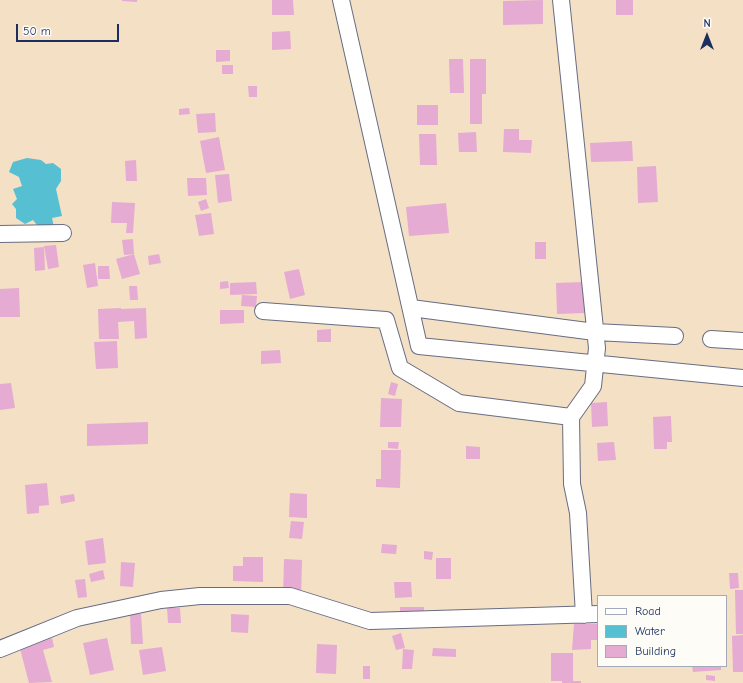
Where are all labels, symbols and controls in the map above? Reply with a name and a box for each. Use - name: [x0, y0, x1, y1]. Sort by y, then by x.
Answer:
- scale bar: [18, 16, 121, 42]
- north arrow: [687, 16, 727, 56]
- text: N: [703, 17, 711, 30]
- text: 50 m: [23, 24, 51, 38]
- legend: [597, 595, 727, 667]
- text: Road: [635, 604, 661, 618]
- text: Water: [635, 624, 665, 638]
- text: Building: [635, 644, 676, 658]

